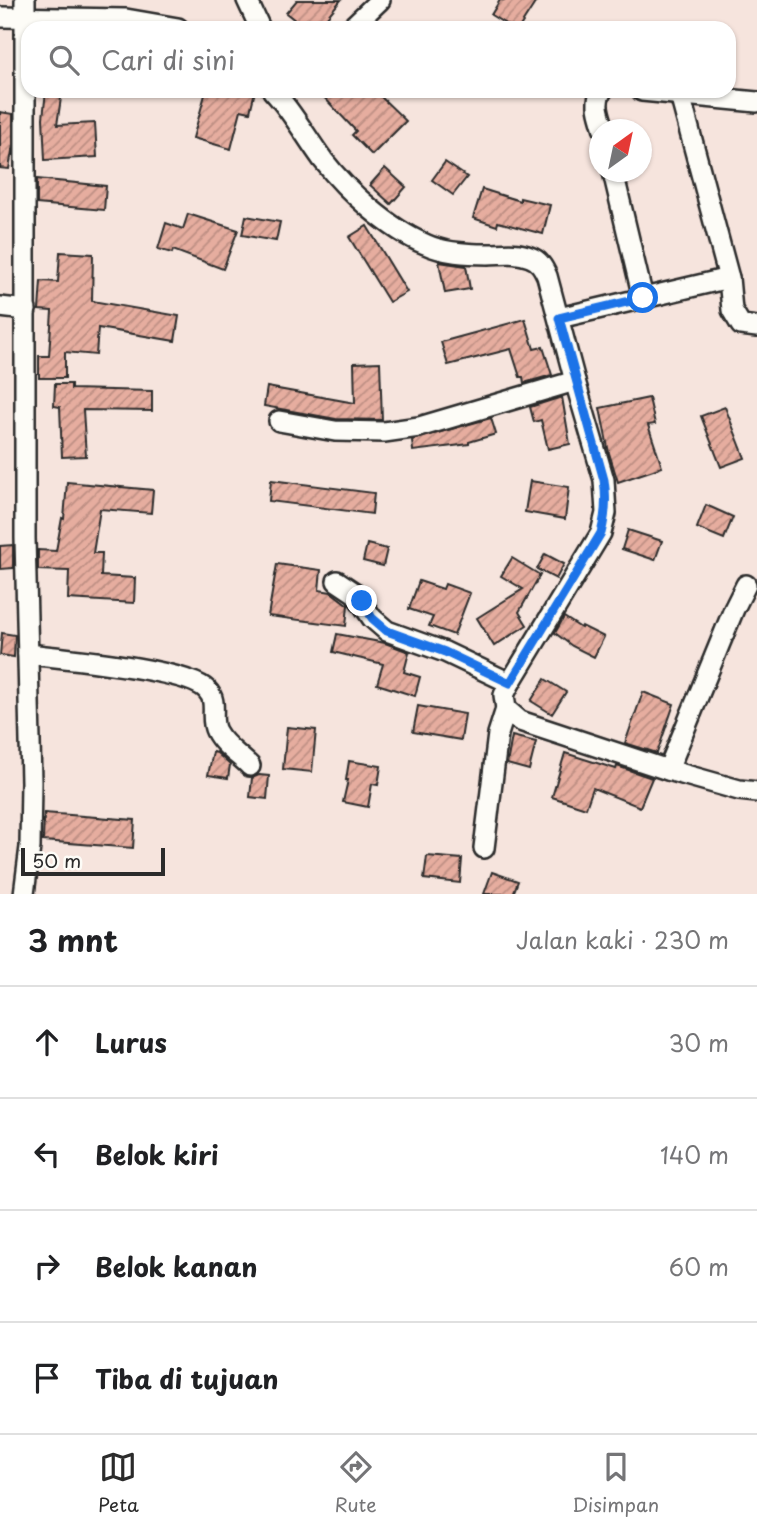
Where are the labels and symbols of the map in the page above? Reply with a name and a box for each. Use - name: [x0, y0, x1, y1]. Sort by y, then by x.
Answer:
- north arrow: [589, 119, 652, 182]
- route start: [627, 282, 658, 313]
- route end: [346, 585, 377, 616]
- scale bar: [21, 845, 164, 877]

